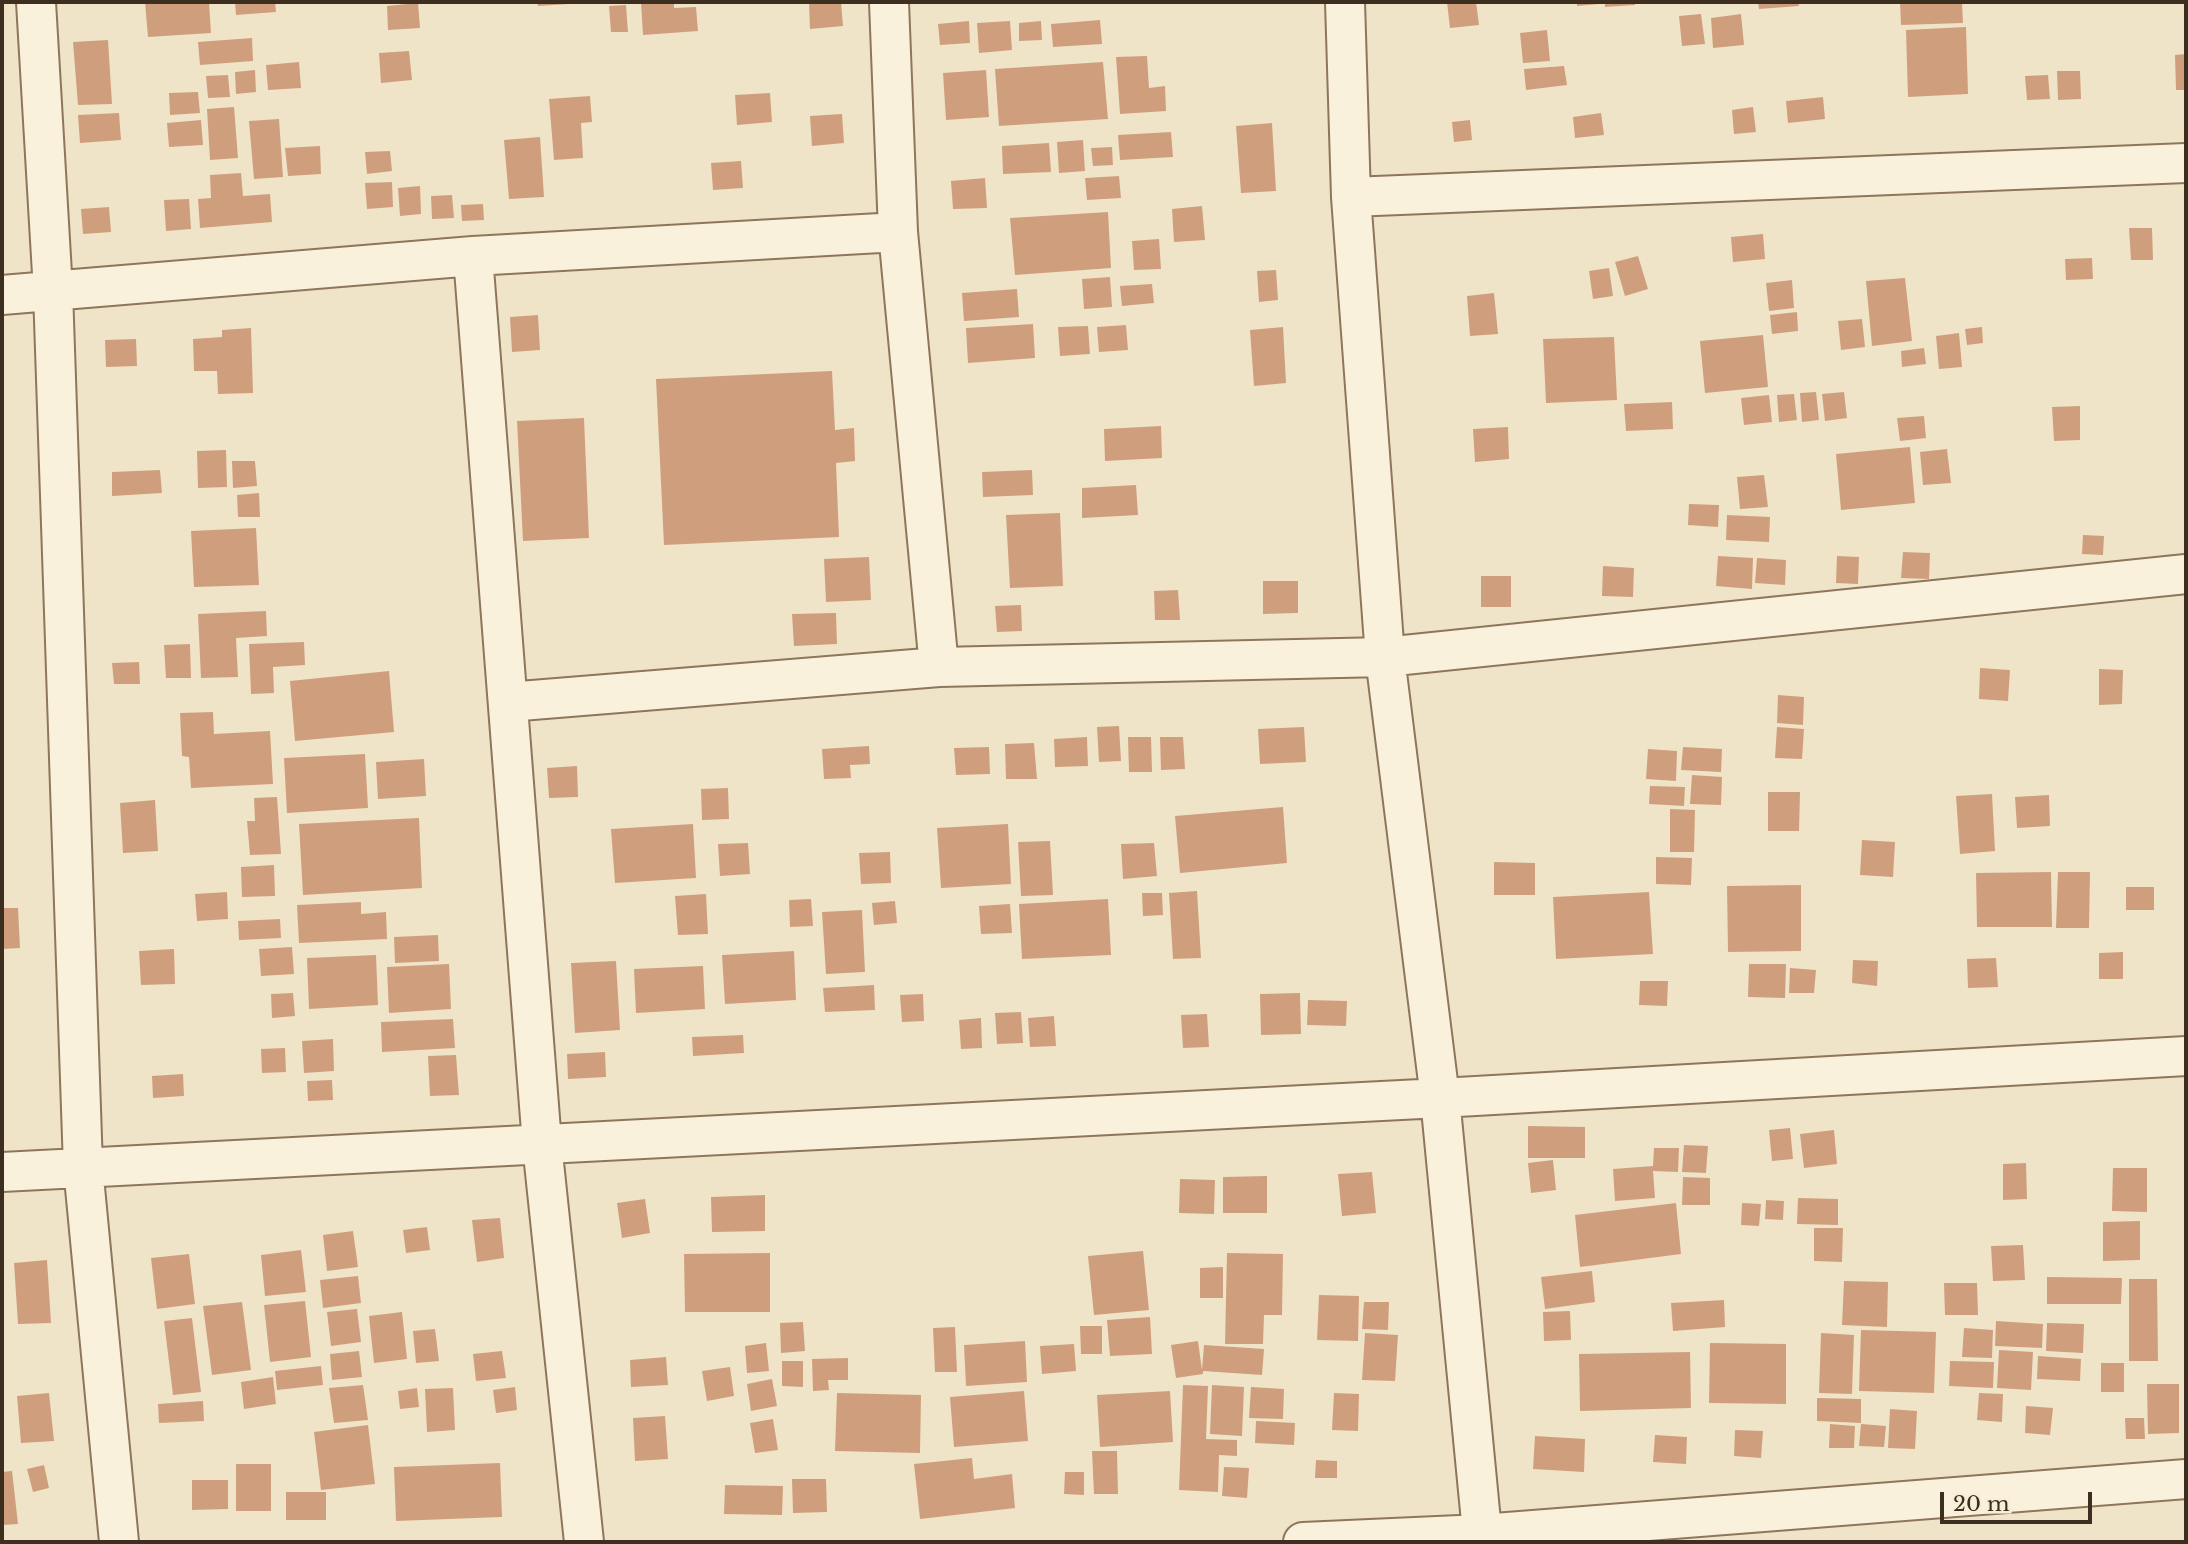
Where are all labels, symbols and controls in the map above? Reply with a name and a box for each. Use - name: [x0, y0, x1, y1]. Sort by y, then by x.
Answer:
- scale bar: [1943, 1478, 2095, 1522]
- text: 20 m: [1953, 1491, 2010, 1517]

